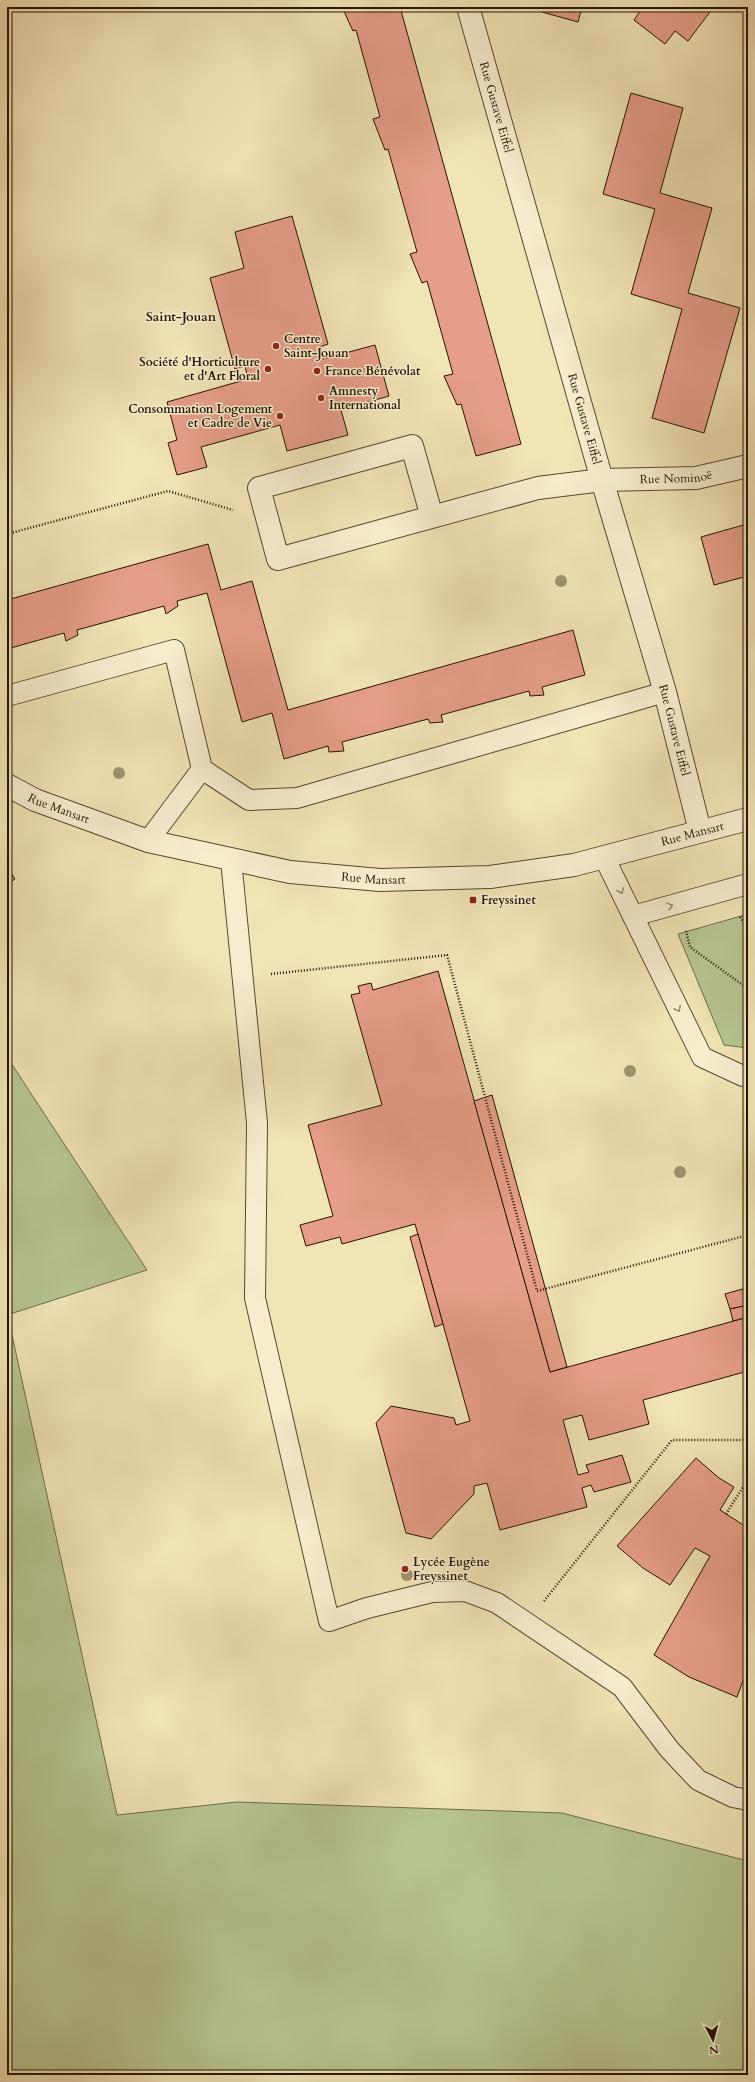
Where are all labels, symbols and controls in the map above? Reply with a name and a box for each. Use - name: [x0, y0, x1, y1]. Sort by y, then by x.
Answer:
- street label: Rue Gustave Eiffel: [476, 60, 517, 154]
- district label: Saint-Jouan: [146, 308, 217, 326]
- place label: Centre Saint-Jouan: [284, 331, 349, 361]
- marker: Centre Saint-Jouan: [271, 341, 281, 351]
- place label: Société d'Horticulture et d'Art Floral: [139, 354, 261, 384]
- place label: France Bénévolat: [325, 363, 421, 379]
- marker: Société d'Horticulture et d'Art Floral: [263, 364, 273, 374]
- marker: France Bénévolat: [312, 366, 322, 376]
- street label: Rue Gustave Eiffel: [564, 371, 605, 466]
- place label: Amnesty International: [329, 383, 401, 413]
- marker: Amnesty International: [316, 393, 326, 403]
- place label: Consommation Logement et Cadre de Vie: [128, 401, 273, 431]
- marker: Consommation Logement et Cadre de Vie: [275, 411, 285, 421]
- street label: Rue Nominoë: [640, 467, 714, 487]
- street label: Rue Gustave Eiffel: [655, 682, 694, 778]
- street label: Rue Mansart: [25, 790, 92, 827]
- street label: Rue Mansart: [659, 818, 726, 850]
- street label: Rue Mansart: [341, 869, 406, 888]
- one-way arrow: [616, 887, 624, 895]
- place label: Freyssinet: [481, 892, 536, 908]
- marker: Freyssinet: [468, 895, 478, 905]
- one-way arrow: [667, 902, 674, 911]
- one-way arrow: [673, 1004, 681, 1012]
- place label: Lycée Eugène Freyssinet: [413, 1554, 490, 1584]
- marker: Lycée Eugène Freyssinet: [400, 1564, 410, 1574]
- north arrow: [693, 2020, 733, 2060]
- text: N: [708, 2041, 720, 2057]

